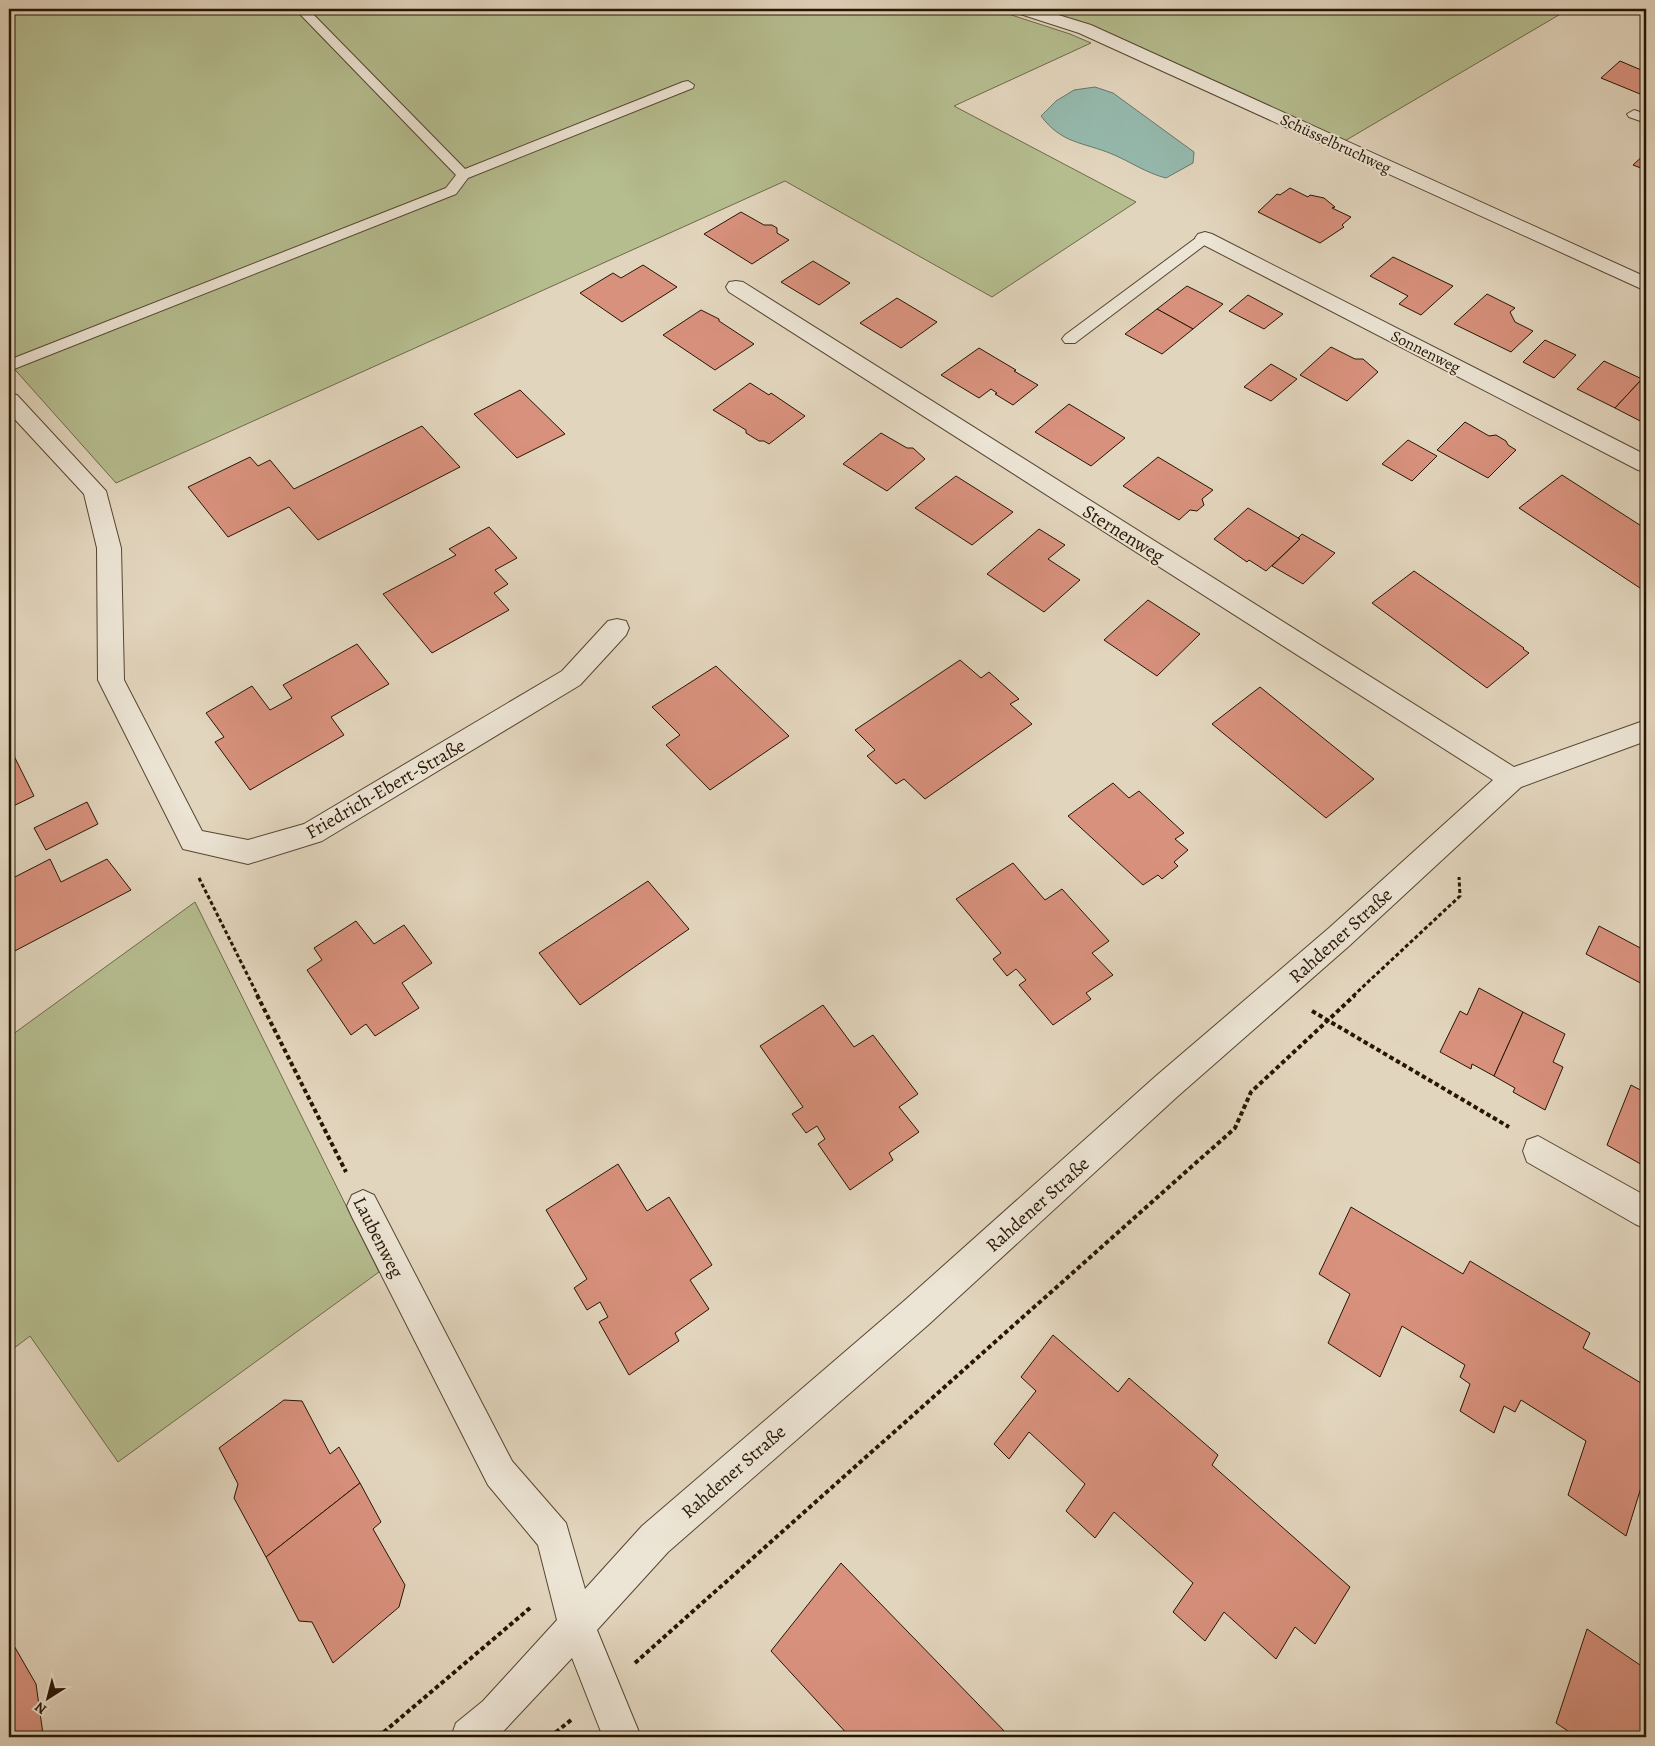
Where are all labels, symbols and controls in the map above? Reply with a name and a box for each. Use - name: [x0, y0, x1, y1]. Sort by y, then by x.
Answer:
- street label: Schüsselbruchweg: [1277, 109, 1395, 179]
- street label: Sonnenweg: [1387, 325, 1464, 379]
- street label: Sternenweg: [1078, 498, 1170, 570]
- street label: Friedrich-Ebert-Straße: [301, 733, 470, 845]
- street label: Rahdener Straße: [1283, 882, 1398, 989]
- street label: Rahdener Straße: [980, 1151, 1095, 1258]
- street label: Laubenweg: [347, 1192, 410, 1283]
- street label: Rahdener Straße: [676, 1419, 792, 1525]
- north arrow: [22, 1674, 72, 1724]
- text: N: [31, 1697, 50, 1719]

